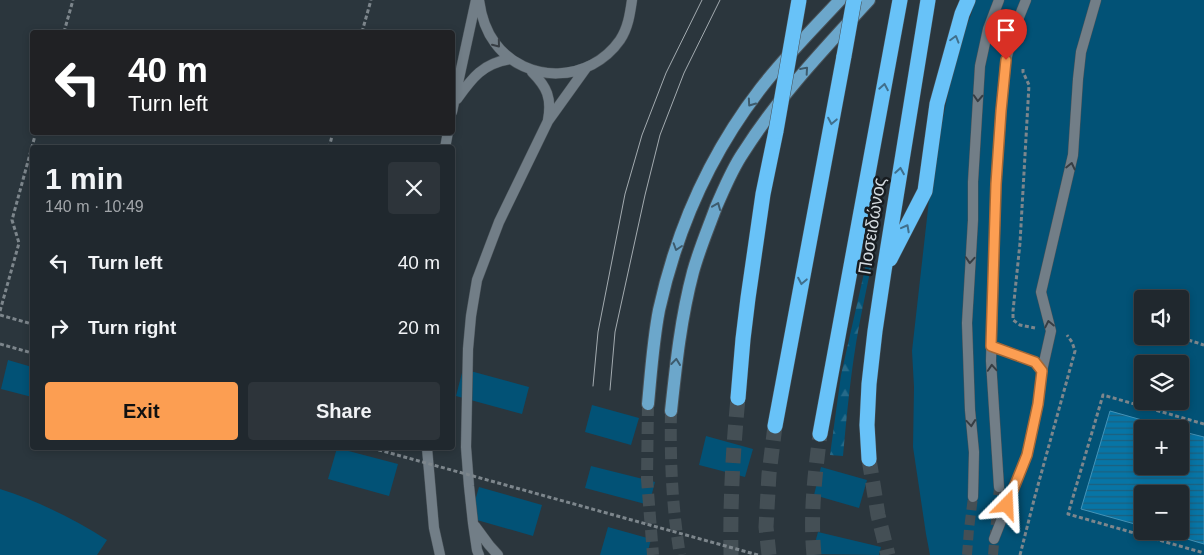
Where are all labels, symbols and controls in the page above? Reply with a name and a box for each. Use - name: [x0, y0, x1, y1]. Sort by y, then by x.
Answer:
- pin: [985, 9, 1027, 60]
- icon: arrive: [992, 16, 1020, 44]
- one-way arrow: [950, 35, 960, 43]
- one-way arrow: [492, 39, 501, 48]
- icon: left: [45, 50, 110, 115]
- text: 40 m: [128, 50, 208, 89]
- one-way arrow: [799, 67, 808, 76]
- one-way arrow: [879, 83, 889, 92]
- text: Turn left: [128, 91, 208, 116]
- one-way arrow: [973, 94, 983, 102]
- one-way arrow: [748, 97, 757, 107]
- one-way arrow: [827, 117, 837, 126]
- one-way arrow: [1065, 161, 1076, 170]
- text: 1 min: [45, 162, 123, 195]
- button: close: [388, 162, 440, 214]
- one-way arrow: [894, 167, 905, 175]
- street label: Ποσειδώνος: [854, 176, 890, 276]
- text: 140 m · 10:49: [45, 198, 144, 215]
- one-way arrow: [711, 202, 721, 211]
- one-way arrow: [900, 224, 910, 233]
- one-way arrow: [672, 242, 682, 250]
- icon: left: [45, 249, 73, 277]
- text: Turn left: [88, 252, 163, 273]
- text: 40 m: [398, 252, 440, 273]
- one-way arrow: [965, 257, 976, 265]
- one-way arrow: [797, 277, 807, 286]
- map controls: [1134, 290, 1189, 540]
- button: sound: [1134, 290, 1189, 345]
- icon: right: [45, 314, 73, 342]
- text: Turn right: [88, 317, 176, 338]
- text: 20 m: [398, 317, 440, 338]
- one-way arrow: [1044, 319, 1054, 328]
- button: layers: [1134, 355, 1189, 410]
- one-way arrow: [670, 358, 681, 366]
- one-way arrow: [986, 364, 997, 372]
- button: Exit: [45, 382, 238, 440]
- button: Share: [248, 382, 440, 440]
- one-way arrow: [966, 419, 977, 427]
- button: +: [1134, 420, 1189, 475]
- position arrow: [980, 478, 1032, 530]
- button: −: [1134, 485, 1189, 540]

